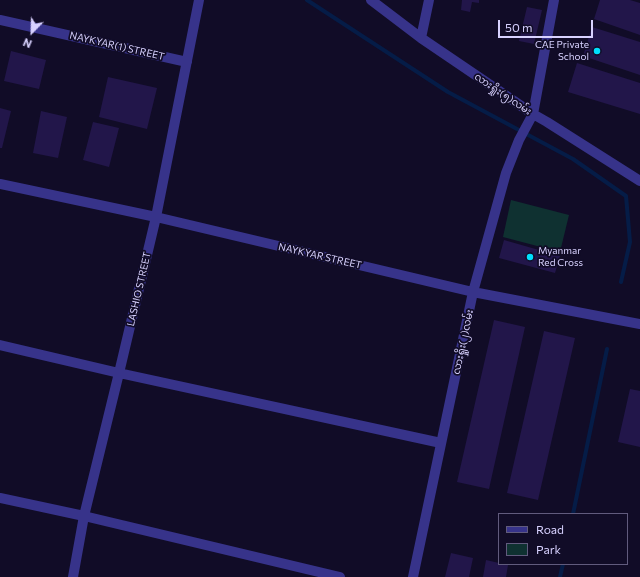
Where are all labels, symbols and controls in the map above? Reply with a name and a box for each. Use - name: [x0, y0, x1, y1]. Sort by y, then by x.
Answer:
- north arrow: [12, 12, 52, 52]
- scale bar: [500, 12, 595, 38]
- text: 50 m: [505, 20, 533, 34]
- street label: NAYKYAR(1) STREET: [68, 29, 166, 63]
- text: N: [21, 36, 33, 51]
- place label: CAE Private School: [535, 39, 589, 62]
- marker: CAE Private School: [592, 46, 602, 56]
- street label: လားရှိုး(၅)လမ်း: [472, 71, 534, 117]
- street label: NAYKYAR STREET: [277, 241, 363, 271]
- place label: Myanmar Red Cross: [538, 245, 583, 268]
- street label: LASHIO STREET: [125, 251, 153, 327]
- marker: Myanmar Red Cross: [525, 252, 535, 262]
- street label: လားရှိုး(၂)လမ်း: [450, 308, 476, 376]
- legend: [498, 513, 628, 565]
- text: Road: [536, 522, 564, 536]
- text: Park: [536, 542, 561, 556]

